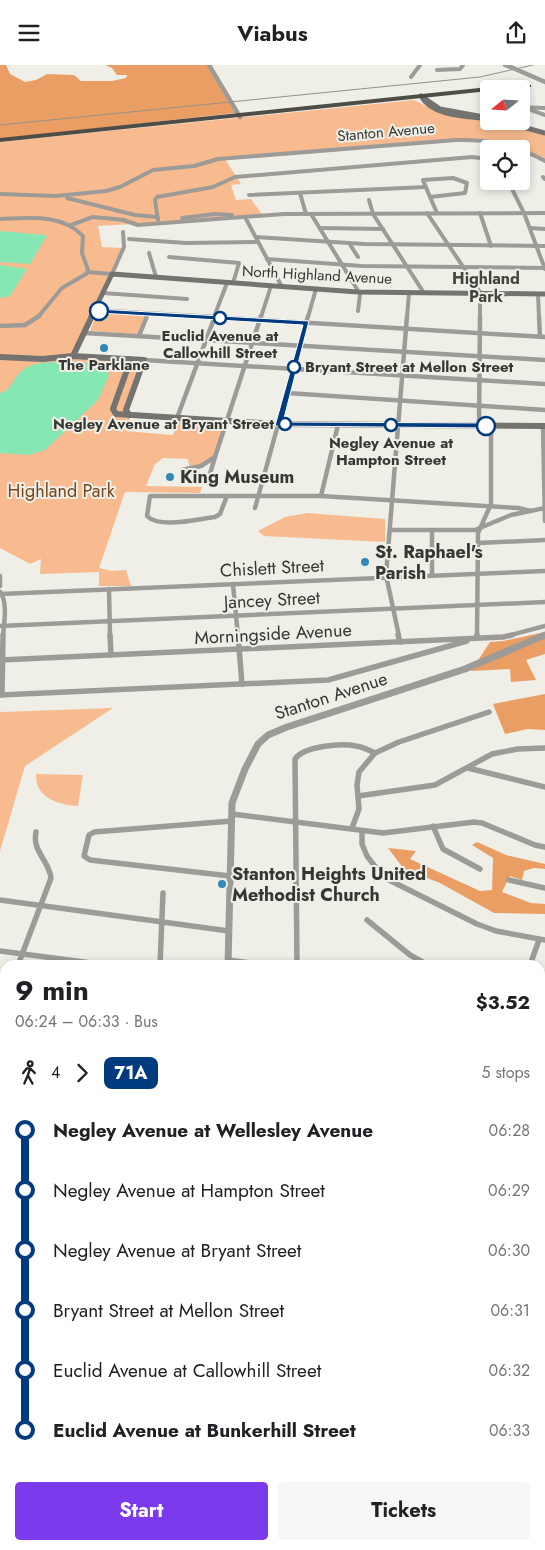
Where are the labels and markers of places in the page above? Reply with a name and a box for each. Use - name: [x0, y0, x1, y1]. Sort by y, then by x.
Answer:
- unlabelled marker: [89, 301, 109, 321]
- marker: Euclid Avenue at Callowhill Street: [213, 311, 227, 325]
- place label: Euclid Avenue at Callowhill Street: [162, 325, 279, 364]
- marker: The Parklane: [98, 342, 110, 354]
- place label: The Parklane: [58, 354, 150, 376]
- place label: Bryant Street at Mellon Street: [305, 356, 514, 378]
- marker: Bryant Street at Mellon Street: [287, 360, 301, 374]
- place label: Negley Avenue at Bryant Street: [53, 413, 274, 435]
- unlabelled marker: [476, 416, 496, 436]
- marker: Negley Avenue at Bryant Street: [278, 417, 292, 431]
- marker: Negley Avenue at Hampton Street: [384, 418, 398, 432]
- place label: Negley Avenue at Hampton Street: [329, 432, 453, 471]
- place label: King Museum: [180, 464, 294, 490]
- marker: King Museum: [164, 471, 176, 483]
- place label: St. Raphael's Parish: [375, 539, 483, 586]
- marker: St. Raphael's Parish: [359, 556, 371, 568]
- place label: Stanton Heights United Methodist Church: [232, 861, 426, 908]
- marker: Stanton Heights United Methodist Church: [216, 878, 228, 890]

